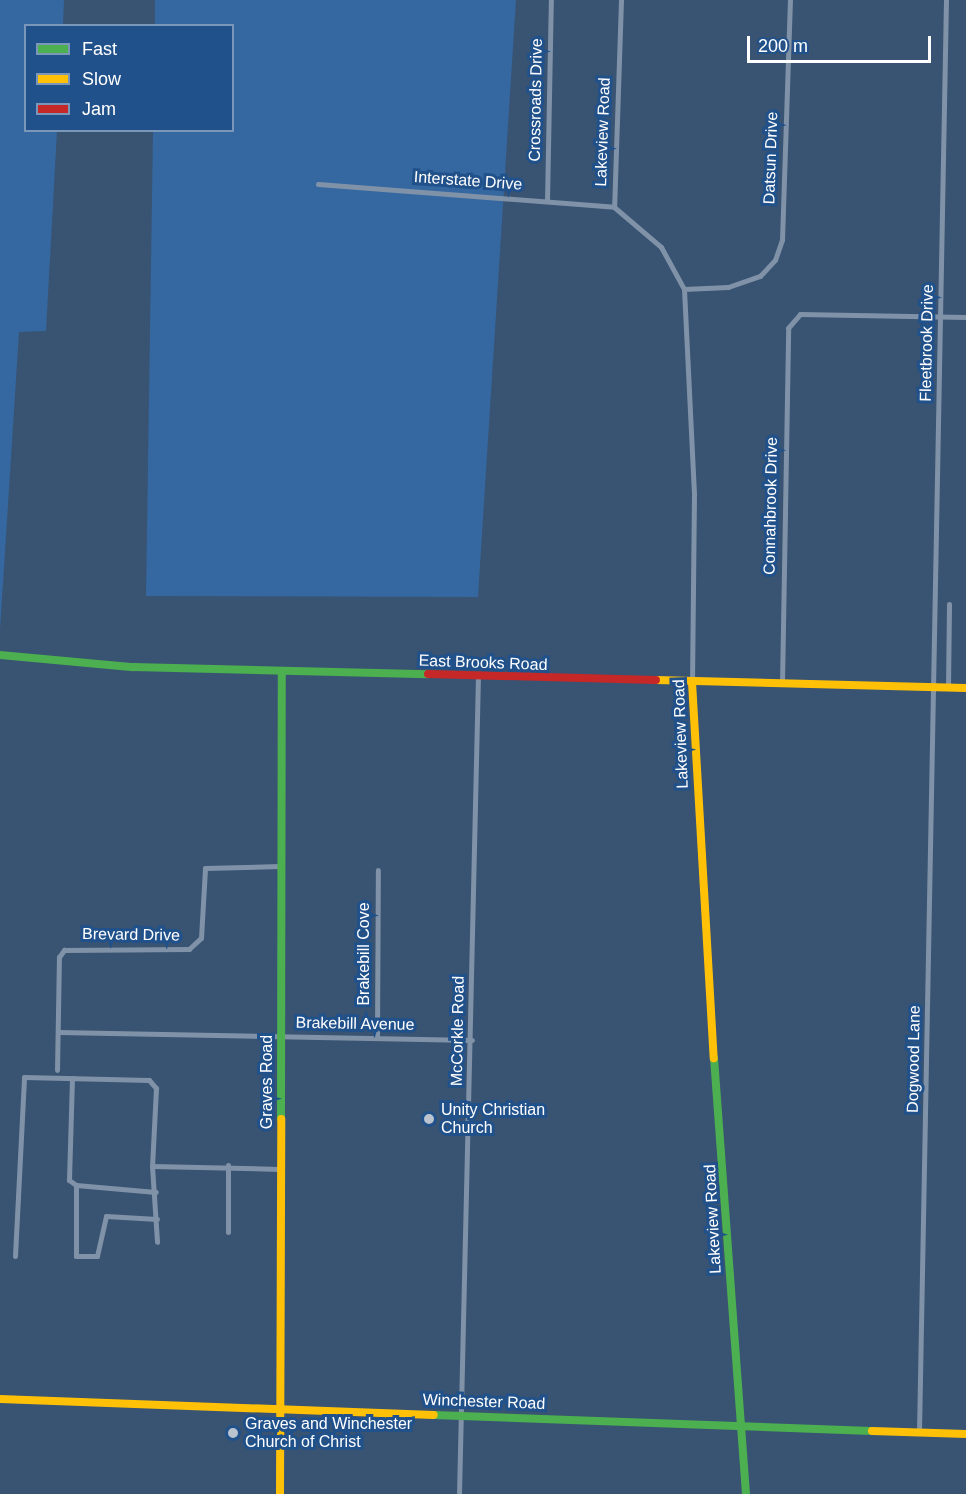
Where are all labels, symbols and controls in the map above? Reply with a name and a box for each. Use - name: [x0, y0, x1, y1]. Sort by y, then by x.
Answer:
- legend: [24, 24, 234, 132]
- scale bar: [750, 24, 934, 62]
- text: 200 m: [758, 36, 808, 56]
- street label: Crossroads Drive: [525, 38, 547, 162]
- text: Fast: [82, 39, 117, 59]
- text: Slow: [82, 69, 121, 89]
- street label: Lakeview Road: [591, 77, 615, 187]
- text: Jam: [82, 99, 116, 119]
- street label: Datsun Drive: [760, 111, 782, 205]
- street label: Interstate Drive: [413, 168, 523, 194]
- street label: Fleetbrook Drive: [916, 284, 938, 402]
- street label: Connahbrook Drive: [760, 437, 782, 575]
- street label: East Brooks Road: [418, 651, 548, 675]
- street label: Lakeview Road: [669, 679, 693, 789]
- street label: Brakebill Cove: [354, 902, 374, 1006]
- street label: Brevard Drive: [82, 925, 180, 945]
- street label: McCorkle Road: [447, 976, 469, 1086]
- street label: Dogwood Lane: [903, 1005, 925, 1113]
- street label: Brakebill Avenue: [295, 1013, 415, 1035]
- street label: Graves Road: [257, 1035, 277, 1129]
- place label: Unity Christian Church: [441, 1100, 545, 1138]
- marker: Unity Christian Church: [422, 1112, 436, 1126]
- street label: Lakeview Road: [701, 1164, 725, 1274]
- street label: Winchester Road: [422, 1390, 546, 1414]
- place label: Graves and Winchester Church of Christ: [245, 1414, 412, 1452]
- marker: Graves and Winchester Church of Christ: [226, 1426, 240, 1440]

